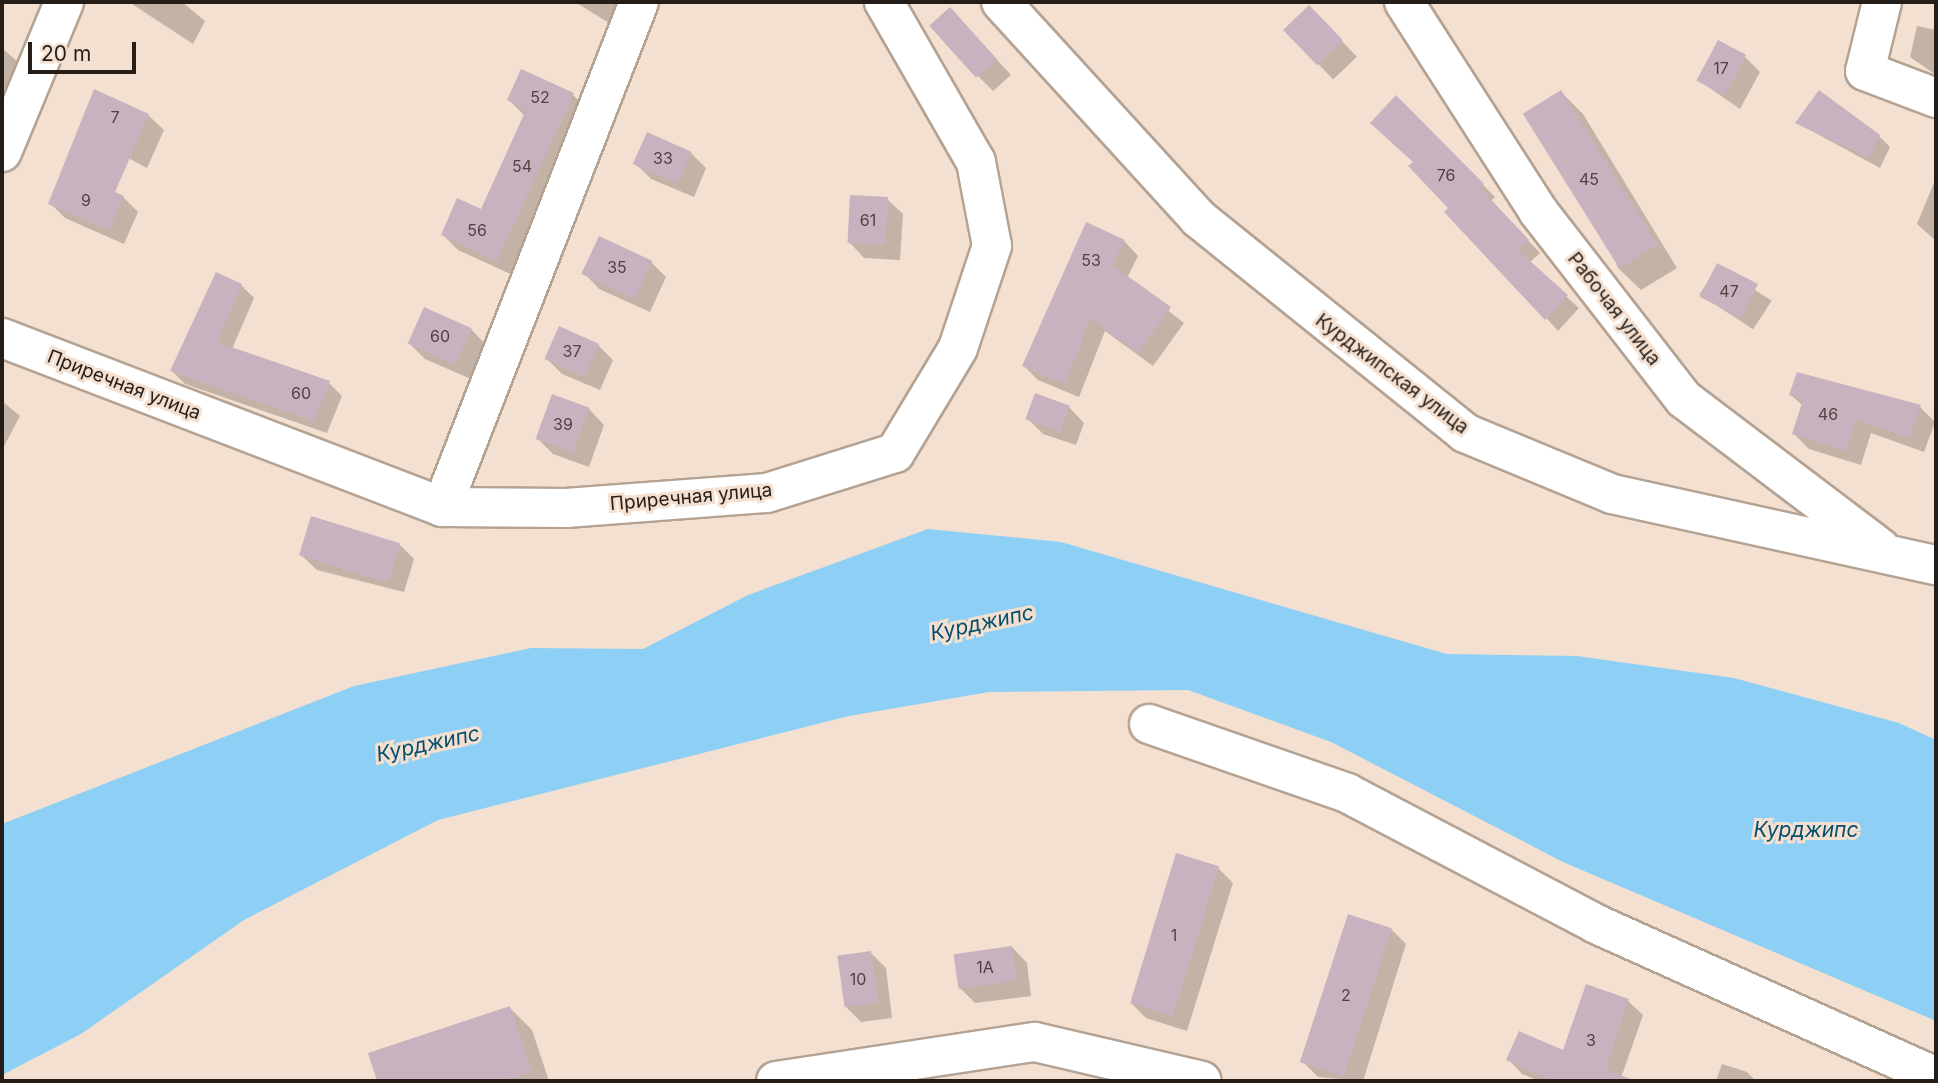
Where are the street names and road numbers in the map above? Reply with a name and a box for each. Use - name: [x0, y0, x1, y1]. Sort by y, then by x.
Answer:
- street label: Рабочая улица: [1563, 248, 1665, 370]
- street label: Курджипская улица: [1311, 309, 1473, 439]
- street label: Приречная улица: [44, 345, 204, 425]
- street label: Приречная улица: [609, 479, 773, 515]

